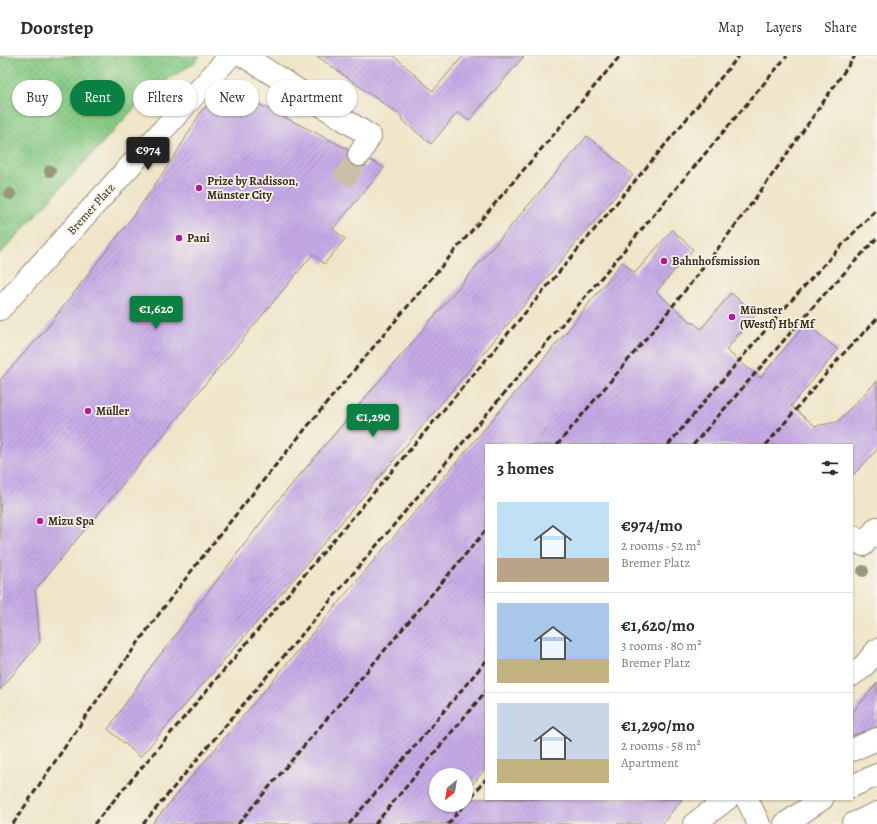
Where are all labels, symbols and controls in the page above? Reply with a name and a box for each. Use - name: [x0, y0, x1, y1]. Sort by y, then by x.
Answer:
- text: Doorstep: [20, 15, 94, 41]
- text: Map: [718, 18, 744, 37]
- text: Layers: [766, 18, 802, 37]
- text: Share: [824, 18, 857, 37]
- chip: Buy: [12, 80, 62, 116]
- chip: Rent: [70, 80, 125, 116]
- chip: Filters: [133, 80, 197, 116]
- chip: New: [205, 80, 259, 116]
- chip: Apartment: [267, 80, 357, 116]
- pin: €974: [124, 137, 172, 171]
- text: €974: [135, 141, 161, 158]
- place label: Prize by Radisson, Münster City: [207, 173, 298, 203]
- street label: Bremer Platz: [64, 180, 118, 238]
- marker: Prize by Radisson, Münster City: [194, 183, 204, 193]
- place label: Pani: [187, 230, 210, 246]
- marker: Pani: [174, 233, 184, 243]
- place label: Bahnhofsmission: [672, 253, 760, 269]
- marker: Bahnhofsmission: [659, 256, 669, 266]
- pin: €1,620: [123, 296, 189, 330]
- text: €1,620: [139, 300, 173, 317]
- place label: Münster (Westf) Hbf Mf: [740, 302, 816, 332]
- marker: Münster (Westf) Hbf Mf: [727, 312, 737, 322]
- place label: Müller: [96, 403, 129, 419]
- pin: €1,290: [340, 404, 406, 438]
- marker: Müller: [83, 406, 93, 416]
- text: €1,290: [356, 408, 390, 425]
- text: 3 homes: [497, 457, 554, 480]
- icon: filters: [819, 457, 841, 479]
- place label: Mizu Spa: [48, 513, 95, 529]
- text: €974/mo: [621, 514, 683, 537]
- marker: Mizu Spa: [35, 516, 45, 526]
- icon: home: [529, 518, 577, 566]
- text: 2 rooms · 52 m²: [621, 537, 701, 554]
- text: Bremer Platz: [621, 554, 690, 571]
- text: €1,620/mo: [621, 614, 695, 637]
- icon: home: [529, 619, 577, 667]
- text: 3 rooms · 80 m²: [621, 637, 701, 654]
- text: Bremer Platz: [621, 654, 690, 671]
- text: €1,290/mo: [621, 714, 695, 737]
- icon: home: [529, 719, 577, 767]
- text: 2 rooms · 58 m²: [621, 737, 701, 754]
- text: Apartment: [621, 754, 679, 771]
- north arrow: [429, 768, 473, 812]
- map controls: [429, 768, 473, 812]

